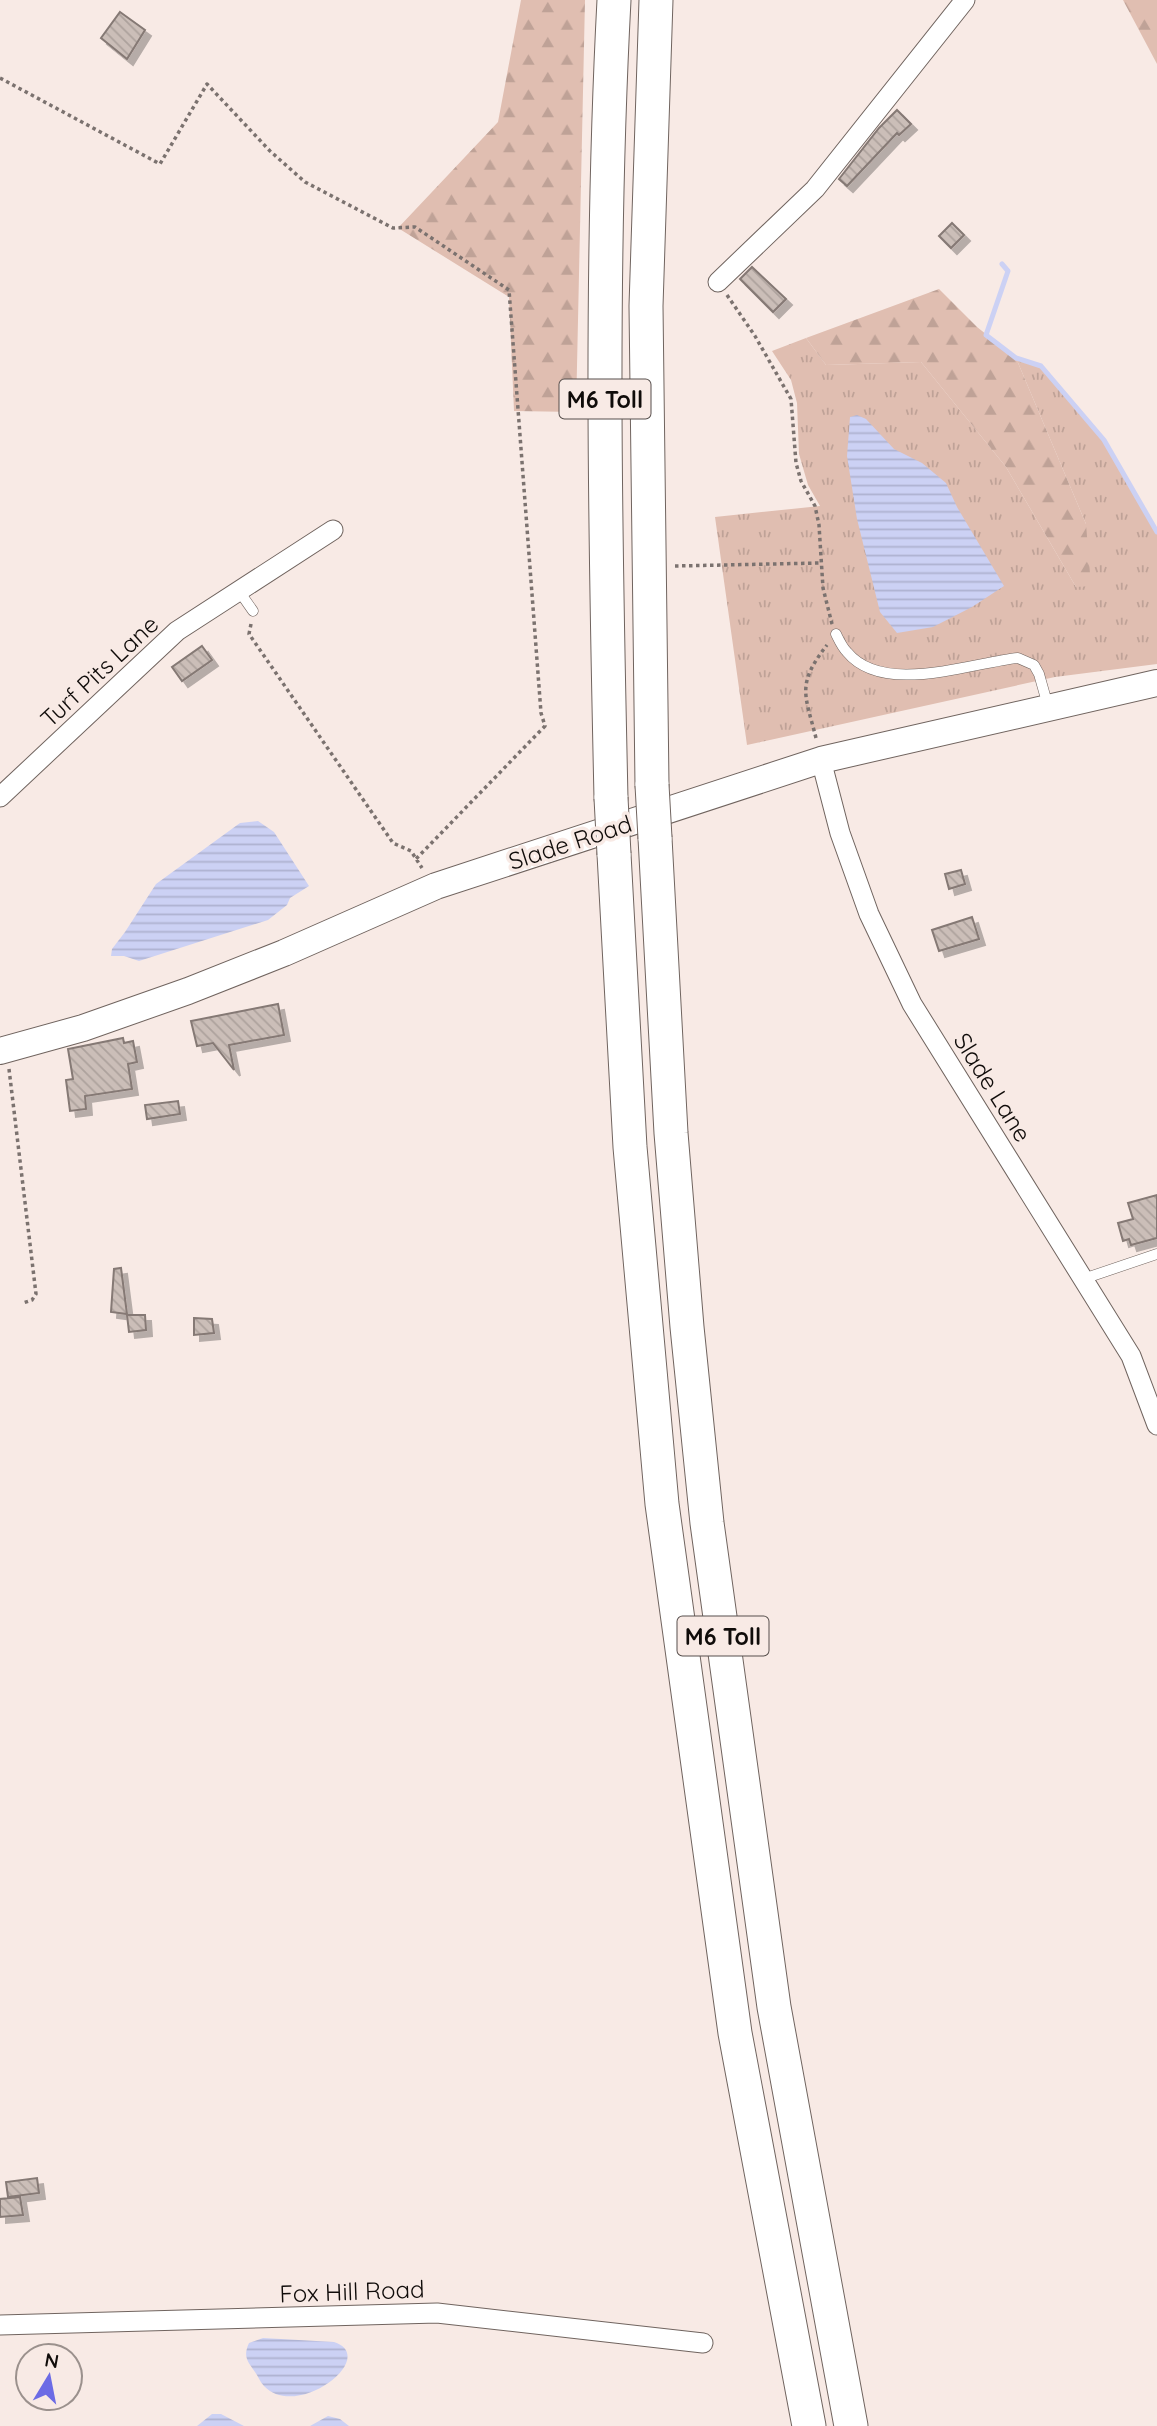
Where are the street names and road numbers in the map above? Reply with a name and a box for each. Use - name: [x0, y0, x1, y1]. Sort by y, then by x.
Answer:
- road number: M6 Toll: [560, 380, 650, 418]
- street label: Turf Pits Lane: [34, 609, 164, 733]
- street label: Slade Road: [505, 808, 635, 876]
- street label: Slade Lane: [948, 1027, 1038, 1147]
- road number: M6 Toll: [678, 1616, 768, 1656]
- street label: Fox Hill Road: [279, 2273, 425, 2309]

